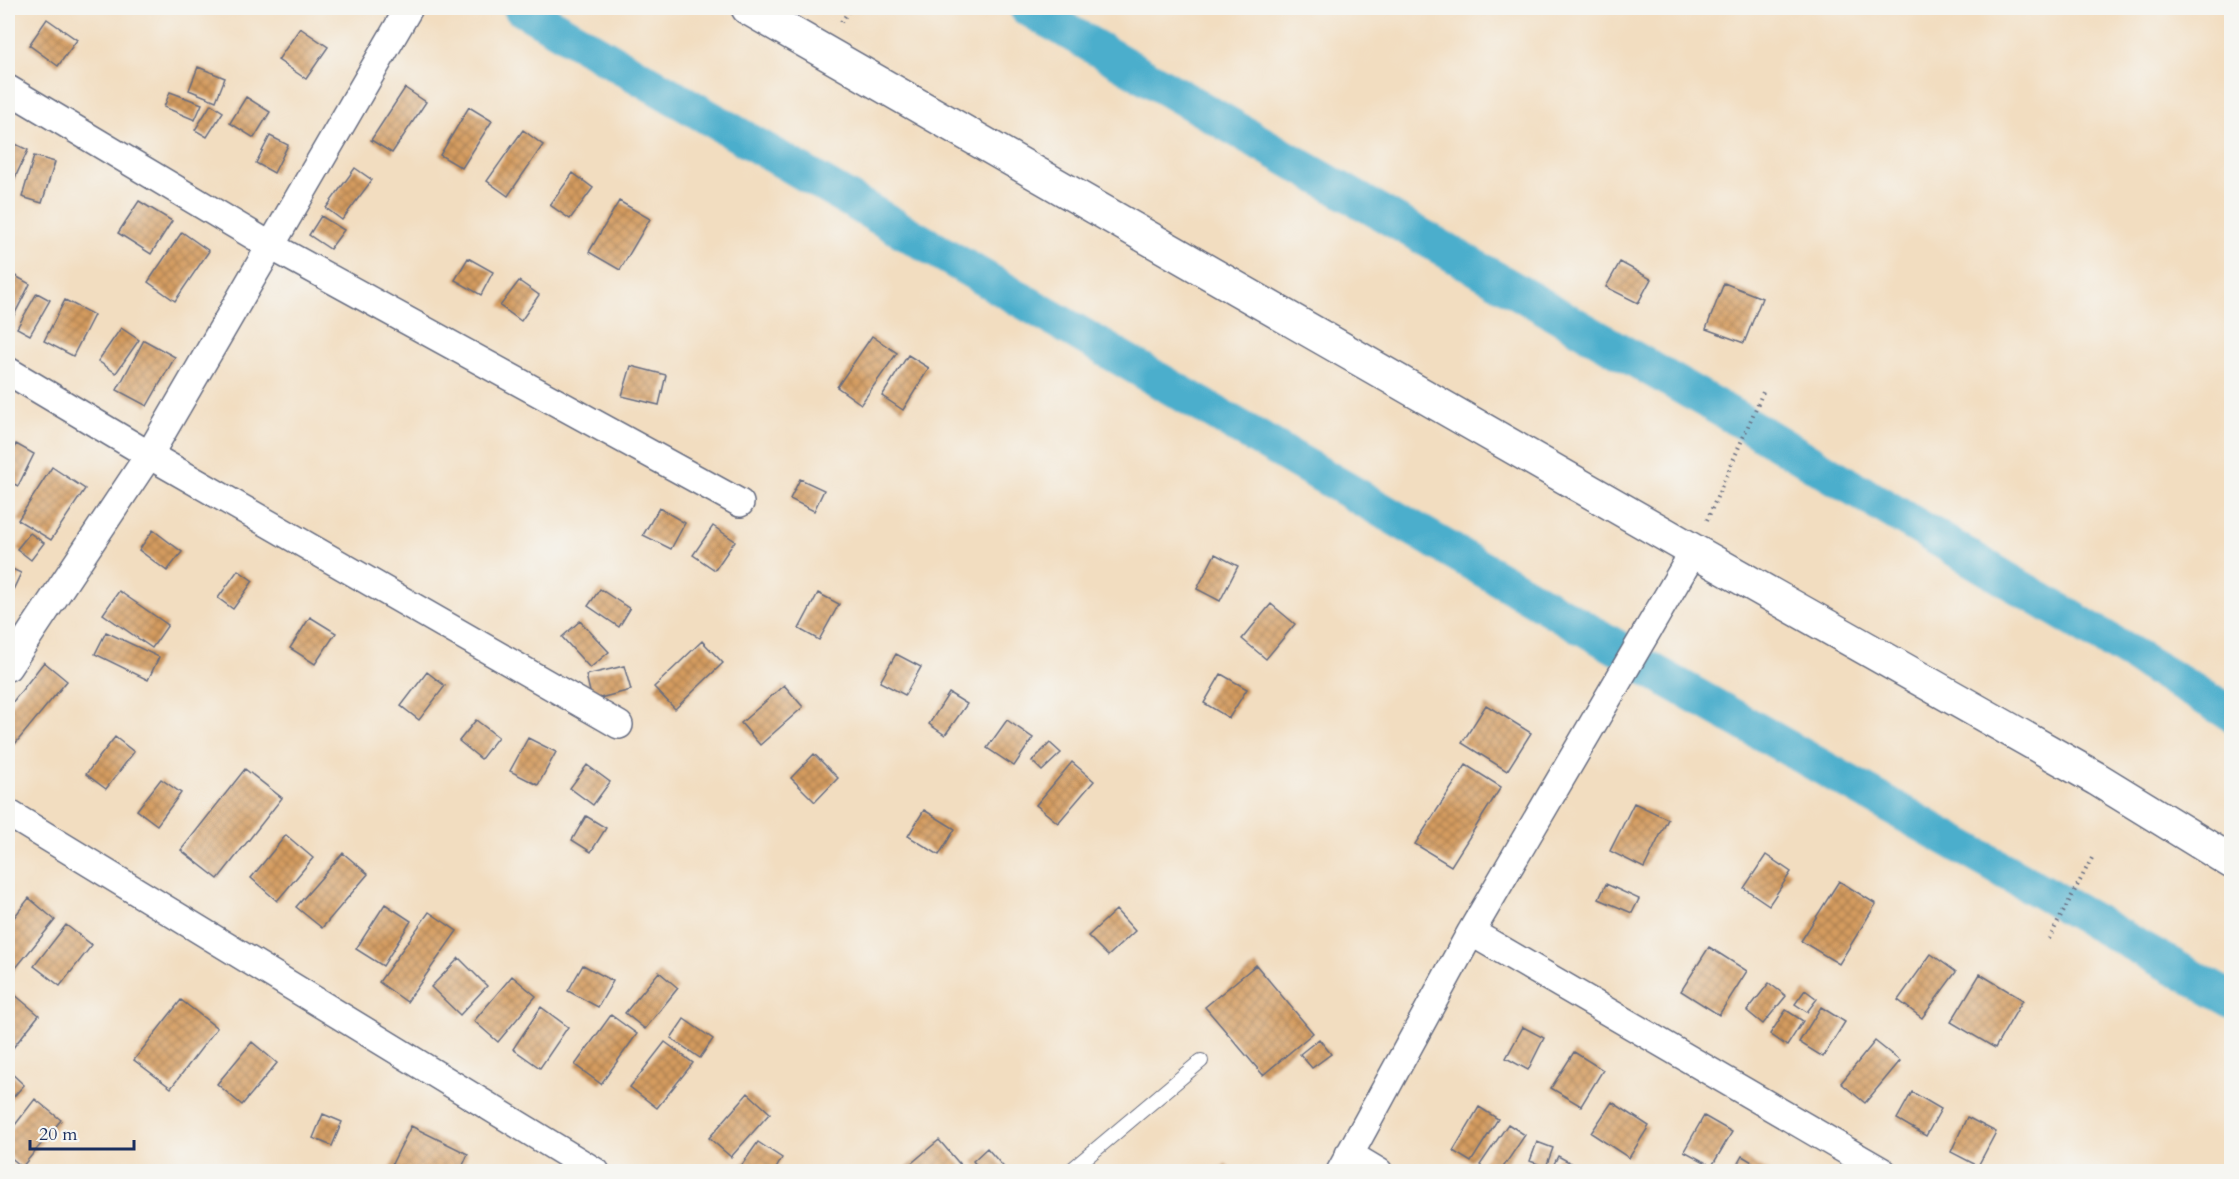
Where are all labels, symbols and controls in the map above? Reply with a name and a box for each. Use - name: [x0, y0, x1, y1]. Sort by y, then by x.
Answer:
- scale bar: [30, 1113, 134, 1151]
- text: 20 m: [39, 1122, 78, 1147]

